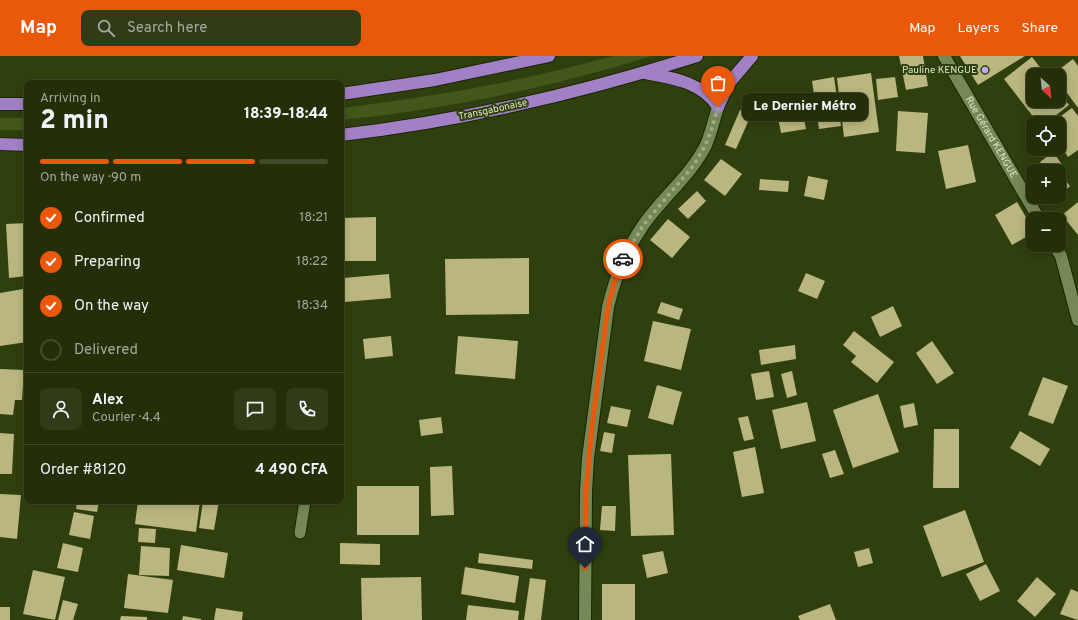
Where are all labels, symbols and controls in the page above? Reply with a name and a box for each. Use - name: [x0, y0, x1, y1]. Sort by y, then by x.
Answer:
- search box: [81, 10, 361, 46]
- text: Map: [20, 16, 57, 40]
- icon: search: [95, 17, 117, 39]
- text: Search here: [127, 19, 207, 38]
- text: Map: [909, 20, 935, 37]
- text: Layers: [957, 20, 999, 37]
- text: Share: [1021, 20, 1058, 37]
- place label: Pauline KENGUE: [902, 64, 977, 77]
- marker: Pauline KENGUE: [980, 65, 990, 75]
- pin: [701, 66, 735, 107]
- north arrow: [1026, 68, 1066, 108]
- map controls: [1026, 68, 1066, 252]
- icon: bag: [707, 72, 729, 94]
- text: Arriving in: [40, 91, 101, 107]
- callout: Le Dernier Métro: [742, 93, 868, 121]
- street label: Rue Gérard KENGUE: [962, 94, 1020, 180]
- street label: Transgabonaise: [457, 96, 529, 124]
- text: Le Dernier Métro: [754, 99, 856, 115]
- text: 2 min: [40, 105, 109, 138]
- text: 18:39–18:44: [244, 105, 328, 124]
- button: locate: [1026, 116, 1066, 156]
- button: +: [1026, 164, 1066, 204]
- text: On the way · 90 m: [40, 170, 141, 186]
- icon: check: [40, 207, 62, 229]
- text: Confirmed: [74, 209, 145, 228]
- text: 18:21: [299, 210, 328, 226]
- button: −: [1026, 212, 1066, 252]
- courier: [603, 239, 643, 279]
- icon: car: [612, 248, 634, 270]
- icon: check: [40, 251, 62, 273]
- text: Preparing: [74, 253, 141, 272]
- text: 18:22: [296, 254, 328, 270]
- icon: check: [40, 295, 62, 317]
- text: On the way: [74, 297, 149, 316]
- text: 18:34: [296, 298, 328, 314]
- text: Delivered: [74, 341, 138, 360]
- button: person: [40, 388, 82, 430]
- button: chat: [234, 388, 276, 430]
- button: phone: [286, 388, 328, 430]
- text: Alex: [92, 391, 124, 410]
- text: Courier · 4.4: [92, 410, 161, 426]
- text: Order #8120: [40, 461, 126, 480]
- text: 4 490 CFA: [255, 461, 328, 480]
- pin: [568, 527, 602, 568]
- icon: home: [574, 533, 596, 555]

